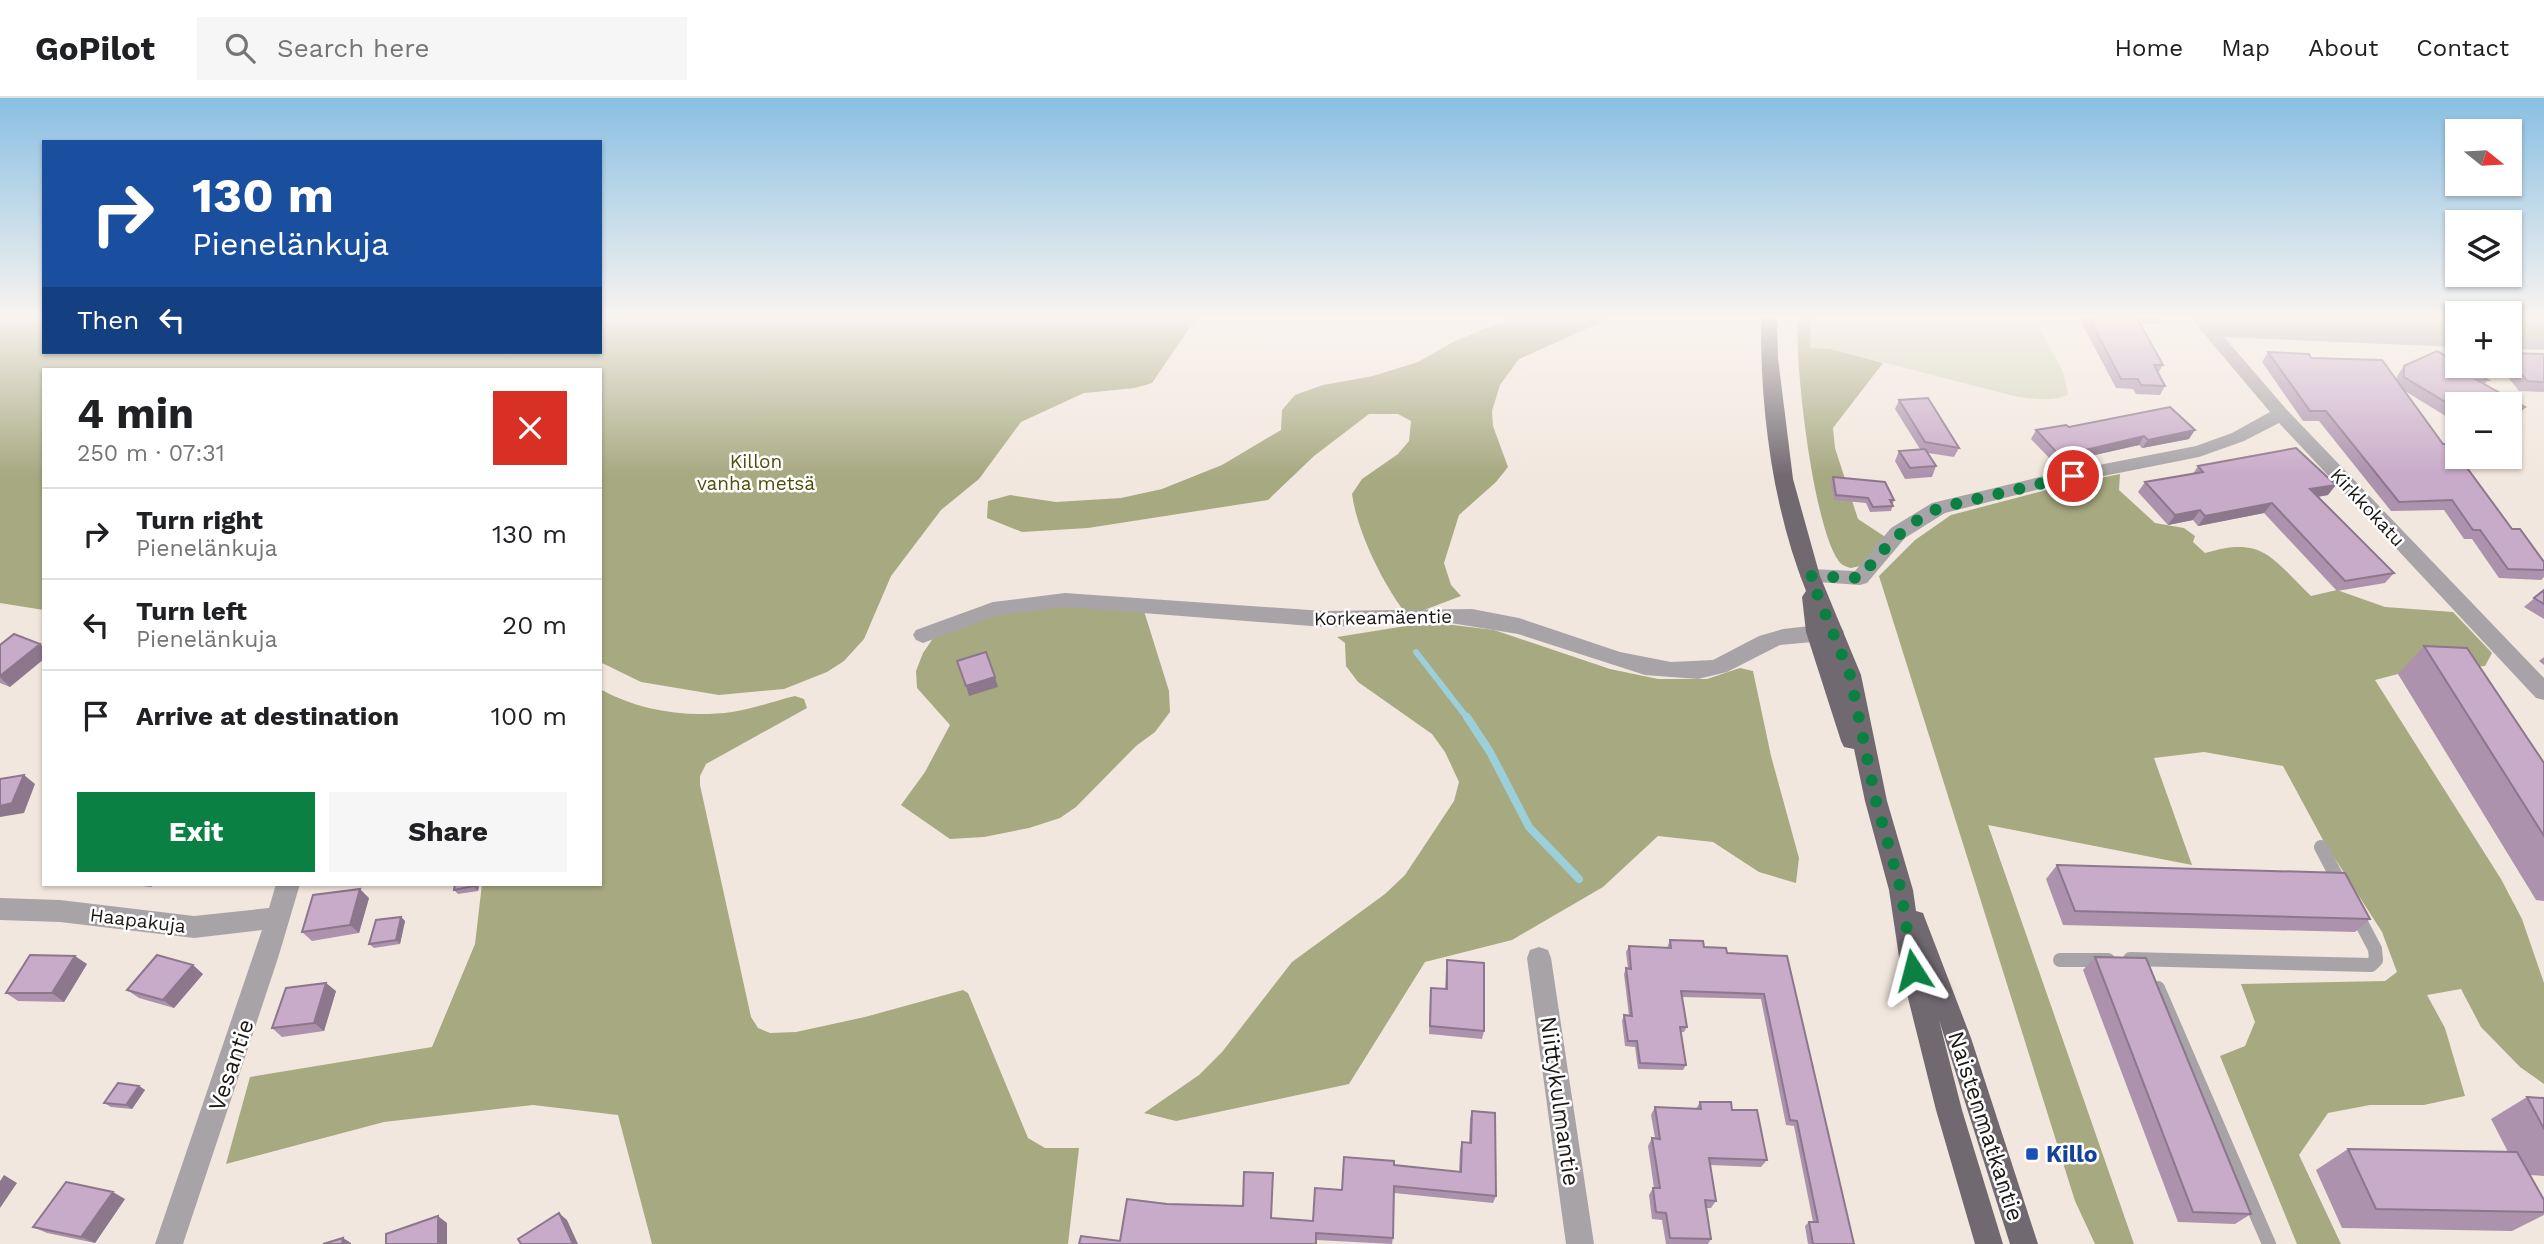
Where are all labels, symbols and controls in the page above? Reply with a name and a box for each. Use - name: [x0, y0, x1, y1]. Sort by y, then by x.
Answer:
- search box: [197, 17, 687, 80]
- text: GoPilot: [35, 29, 155, 68]
- icon: search: [221, 29, 259, 67]
- text: Search here: [277, 33, 429, 63]
- text: Home: [2115, 34, 2183, 62]
- text: Map: [2221, 34, 2270, 62]
- text: About: [2308, 34, 2378, 62]
- text: Contact: [2416, 34, 2509, 62]
- north arrow: [2445, 119, 2522, 196]
- map controls: [2445, 119, 2522, 469]
- text: 130 m: [192, 166, 334, 224]
- icon: right: [77, 168, 168, 259]
- button: layers: [2445, 210, 2522, 287]
- text: Pienelänkuja: [192, 225, 389, 263]
- icon: left: [153, 301, 191, 339]
- button: +: [2445, 301, 2522, 378]
- text: Then: [77, 305, 139, 335]
- text: 4 min: [77, 389, 194, 438]
- button: close: [493, 391, 567, 465]
- button: −: [2445, 392, 2522, 469]
- text: 250 m · 07:31: [77, 440, 225, 467]
- pin: [2043, 446, 2103, 506]
- park label: Killon vanha metsä: [697, 450, 815, 495]
- icon: arrive: [2054, 457, 2092, 495]
- street label: Kirkkokatu: [2326, 463, 2410, 551]
- text: Turn right: [136, 505, 263, 535]
- icon: right: [77, 515, 115, 553]
- text: 130 m: [492, 519, 567, 549]
- text: Pienelänkuja: [136, 535, 278, 562]
- text: Turn left: [136, 596, 247, 626]
- street label: Korkeamäentie: [1314, 605, 1452, 630]
- icon: left: [77, 606, 115, 644]
- text: 20 m: [502, 610, 567, 640]
- text: Pienelänkuja: [136, 626, 278, 653]
- icon: arrive: [77, 697, 115, 735]
- text: Arrive at destination: [136, 701, 399, 731]
- text: 100 m: [491, 701, 567, 731]
- button: Exit: [77, 792, 315, 872]
- button: Share: [329, 792, 567, 872]
- street label: Haapakuja: [89, 903, 187, 938]
- position arrow: [1876, 933, 1950, 1007]
- street label: Niittykulmantie: [1534, 1014, 1585, 1188]
- street label: Vesantie: [203, 1016, 260, 1115]
- street label: Naistenmatkantie: [1942, 1028, 2029, 1225]
- place label: Killo: [2046, 1141, 2097, 1168]
- marker: Killo: [2024, 1146, 2040, 1162]

